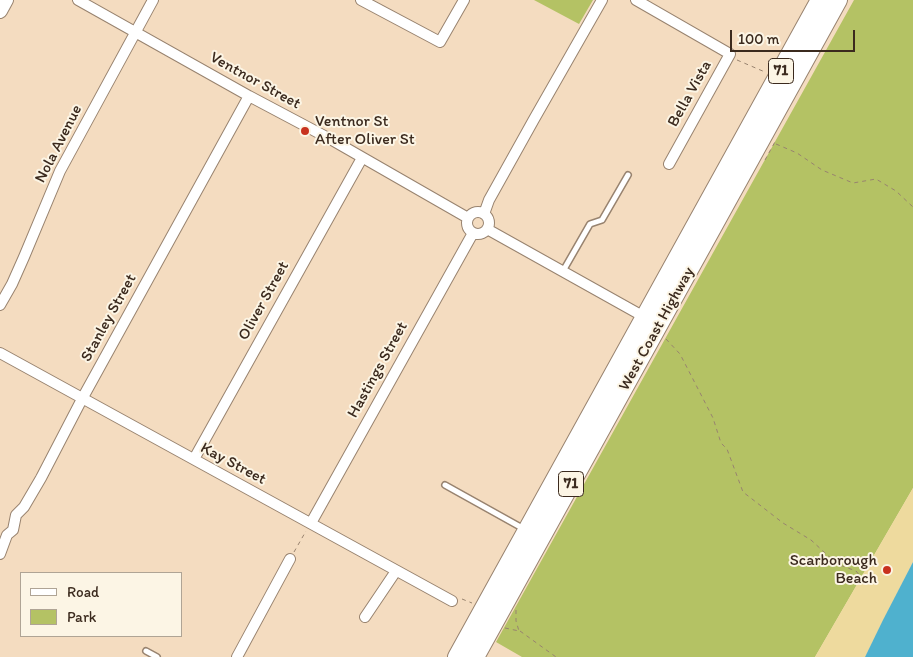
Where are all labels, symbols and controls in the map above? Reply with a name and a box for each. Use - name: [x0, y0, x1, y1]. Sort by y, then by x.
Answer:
- scale bar: [733, 20, 858, 52]
- text: 100 m: [738, 30, 779, 48]
- street label: Ventnor Street: [206, 48, 304, 114]
- street label: Bella Vista: [664, 57, 716, 131]
- road number: 71: [768, 58, 794, 84]
- street label: Nola Avenue: [31, 102, 87, 186]
- place label: Ventnor St After Oliver St: [315, 112, 415, 150]
- marker: Ventnor St After Oliver St: [299, 125, 311, 137]
- street label: Oliver Street: [234, 258, 294, 344]
- street label: West Coast Highway: [615, 264, 699, 394]
- street label: Stanley Street: [77, 271, 141, 365]
- street label: Hastings Street: [344, 319, 412, 421]
- street label: Kay Street: [197, 439, 269, 489]
- road number: 71: [558, 472, 584, 496]
- place label: Scarborough Beach: [790, 551, 877, 589]
- marker: Scarborough Beach: [881, 564, 893, 576]
- legend: [20, 572, 182, 637]
- text: Road: [67, 583, 99, 601]
- text: Park: [67, 608, 97, 626]

